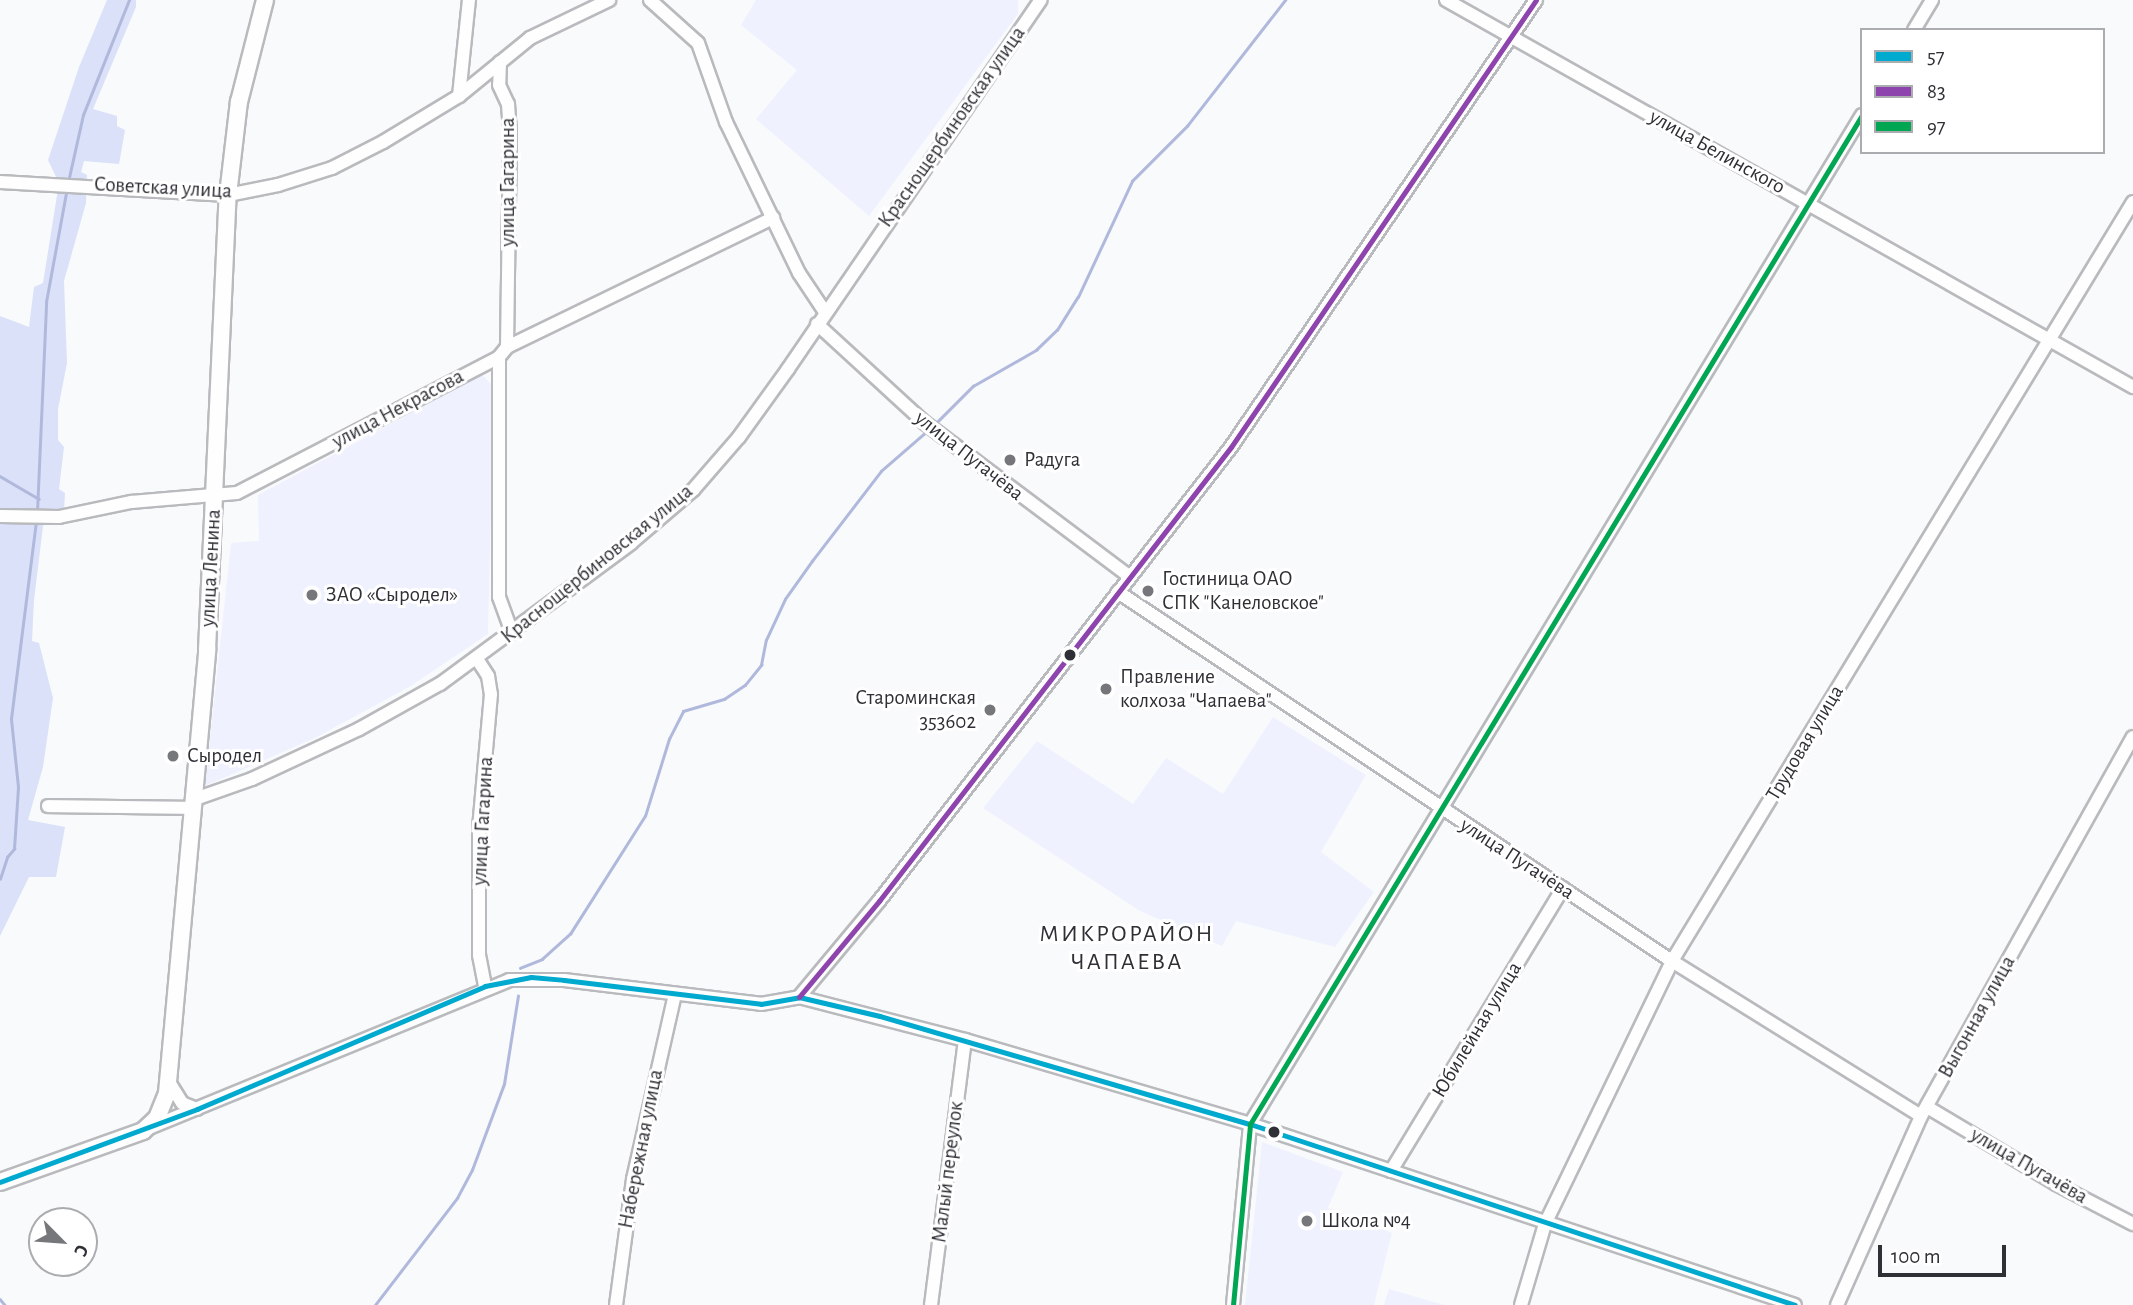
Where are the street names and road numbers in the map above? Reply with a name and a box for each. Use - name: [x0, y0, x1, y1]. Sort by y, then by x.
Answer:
- street label: Краснощербиновская улица: [873, 22, 1031, 232]
- street label: улица Белинского: [1645, 104, 1789, 200]
- street label: улица Гагарина: [495, 117, 521, 247]
- street label: Советская улица: [93, 172, 233, 204]
- street label: улица Некрасова: [328, 364, 468, 454]
- street label: улица Пугачёва: [910, 406, 1028, 506]
- street label: Краснощербиновская улица: [496, 479, 698, 649]
- street label: улица Ленина: [195, 508, 227, 628]
- street label: Трудовая улица: [1761, 681, 1849, 805]
- street label: улица Гагарина: [467, 756, 499, 886]
- street label: улица Пугачёва: [1455, 813, 1579, 905]
- street label: Выгонная улица: [1933, 951, 2021, 1083]
- street label: Юбилейная улица: [1427, 957, 1527, 1103]
- street label: Набережная улица: [613, 1067, 669, 1231]
- street label: Малый переулок: [927, 1100, 969, 1244]
- street label: улица Пугачёва: [1966, 1122, 2092, 1210]

